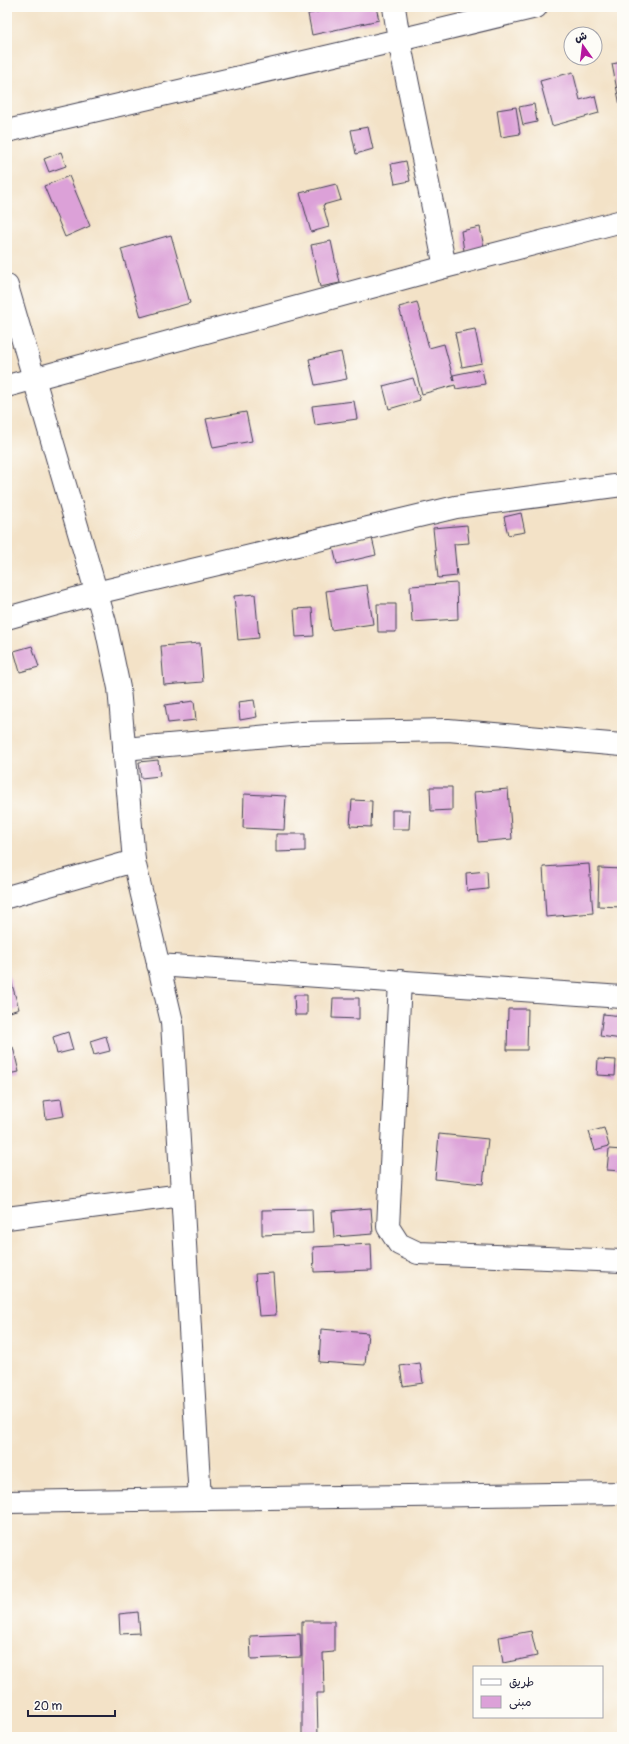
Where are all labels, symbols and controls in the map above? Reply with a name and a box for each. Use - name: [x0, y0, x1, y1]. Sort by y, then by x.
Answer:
- north arrow: [563, 26, 603, 66]
- text: ش: [573, 29, 588, 45]
- legend: [473, 1666, 603, 1718]
- text: طريق: [509, 1675, 534, 1690]
- scale bar: [28, 1692, 115, 1718]
- text: مبنى: [509, 1695, 532, 1710]
- text: 20 m: [34, 1699, 63, 1714]

